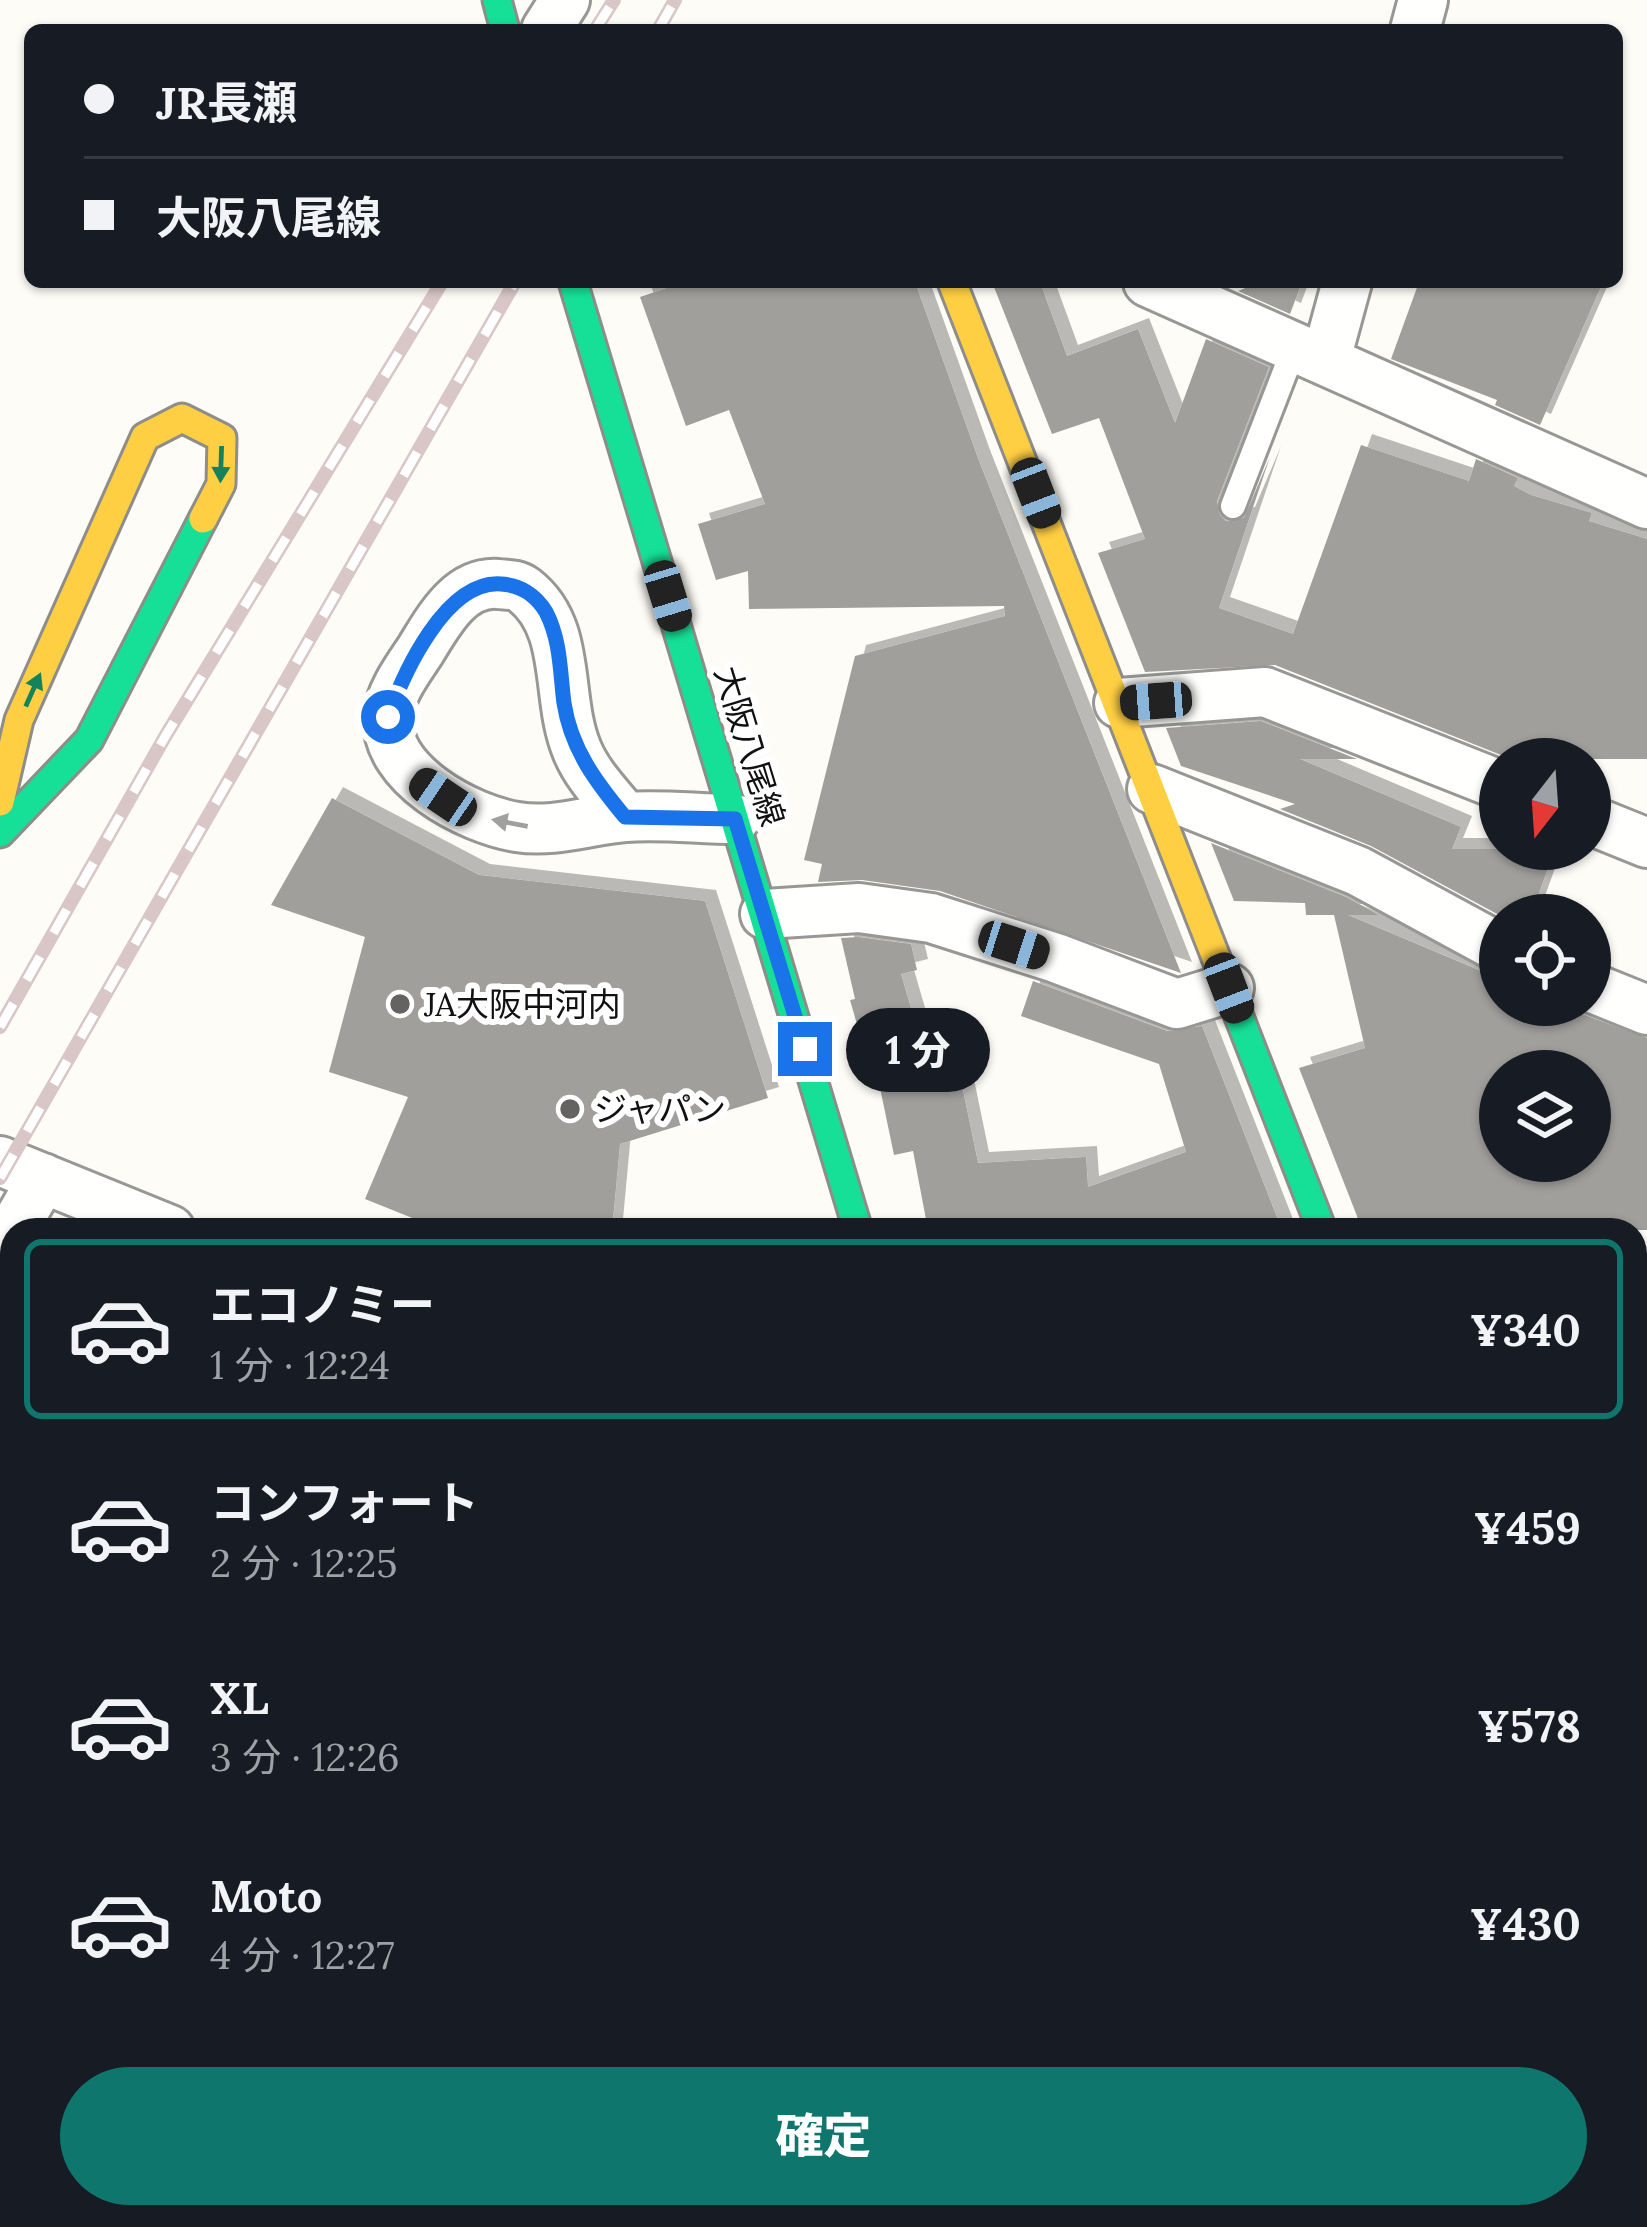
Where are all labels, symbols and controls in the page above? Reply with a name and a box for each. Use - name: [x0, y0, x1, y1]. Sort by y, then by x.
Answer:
- text: JR長瀬: [156, 74, 297, 131]
- text: 大阪八尾線: [156, 189, 381, 246]
- one-way arrow: [211, 446, 230, 484]
- car: [1006, 453, 1066, 533]
- car: [640, 556, 696, 636]
- street label: 大阪八尾線: [706, 661, 794, 831]
- one-way arrow: [23, 672, 43, 707]
- car: [1119, 681, 1193, 721]
- route start: [361, 690, 415, 744]
- north arrow: [1479, 738, 1611, 870]
- map controls: [1479, 738, 1611, 1182]
- car: [403, 762, 483, 832]
- one-way arrow: [490, 813, 528, 832]
- button: locate: [1479, 894, 1611, 1026]
- car: [974, 917, 1054, 973]
- car: [1199, 948, 1259, 1028]
- place label: JA大阪中河内: [423, 983, 621, 1025]
- marker: JA大阪中河内: [387, 991, 413, 1017]
- callout: 1 分: [847, 1007, 991, 1091]
- route end: [778, 1022, 832, 1076]
- text: 1 分: [885, 1025, 951, 1075]
- button: layers: [1479, 1050, 1611, 1182]
- place label: ジャパン: [594, 1088, 726, 1130]
- marker: ジャパン: [557, 1096, 583, 1122]
- icon: car: [66, 1275, 174, 1383]
- text: エコノミー: [210, 1276, 435, 1333]
- text: ¥340: [1470, 1301, 1581, 1358]
- text: 1 分 · 12:24: [210, 1340, 390, 1390]
- icon: car: [66, 1473, 174, 1581]
- text: コンフォート: [210, 1474, 479, 1531]
- text: ¥459: [1474, 1499, 1581, 1556]
- text: 2 分 · 12:25: [210, 1538, 398, 1588]
- text: XL: [210, 1669, 269, 1726]
- icon: car: [66, 1671, 174, 1779]
- text: ¥578: [1477, 1697, 1581, 1754]
- text: 3 分 · 12:26: [210, 1732, 400, 1782]
- text: Moto: [210, 1867, 322, 1924]
- icon: car: [66, 1869, 174, 1977]
- text: ¥430: [1470, 1895, 1581, 1952]
- text: 4 分 · 12:27: [210, 1930, 394, 1980]
- button: 確定: [60, 2067, 1587, 2205]

